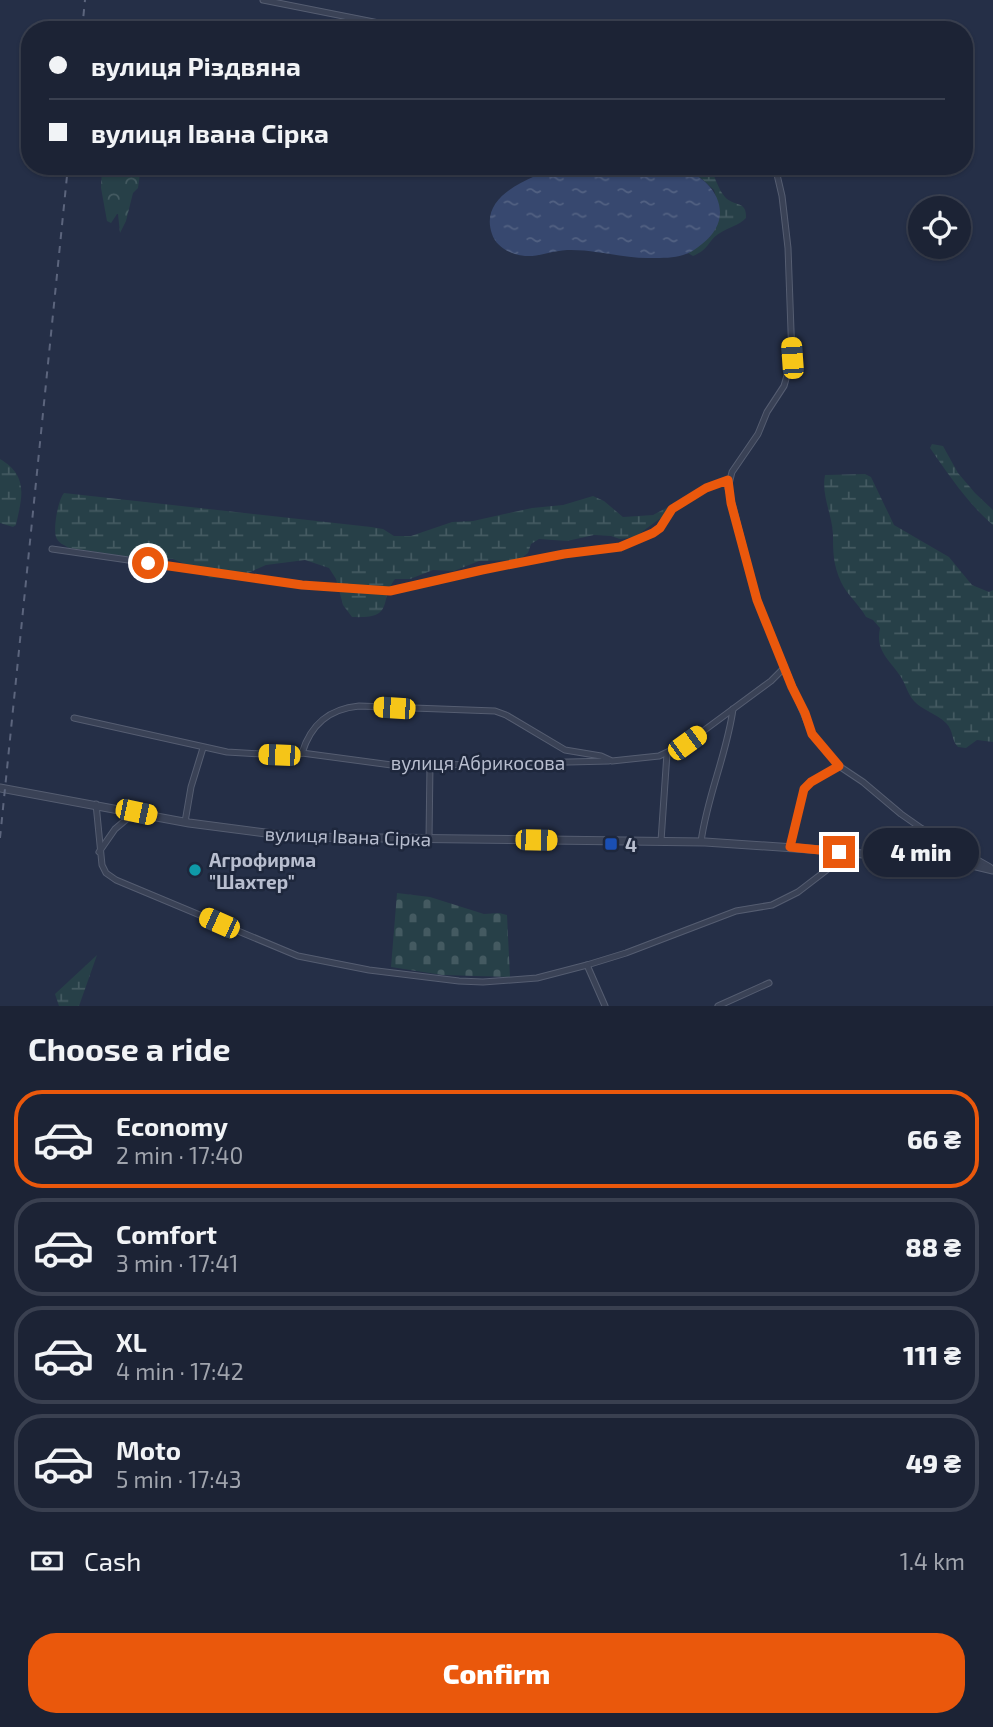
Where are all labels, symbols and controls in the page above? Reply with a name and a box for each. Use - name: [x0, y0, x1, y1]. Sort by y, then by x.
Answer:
- text: вулиця Різдвяна: [91, 50, 301, 81]
- text: вулиця Івана Сірка: [91, 117, 329, 148]
- map controls: [908, 196, 971, 259]
- button: locate: [908, 196, 971, 259]
- car: [781, 336, 804, 380]
- route start: [132, 547, 164, 579]
- car: [373, 696, 416, 720]
- car: [664, 722, 711, 764]
- car: [258, 744, 301, 766]
- street label: вулиця Абрикосова: [391, 751, 565, 775]
- car: [114, 797, 159, 827]
- street label: вулиця Івана Сірка: [264, 822, 432, 851]
- callout: 4 min: [864, 828, 979, 876]
- car: [515, 829, 558, 851]
- place label: 4: [625, 833, 637, 856]
- marker: 4: [603, 836, 619, 852]
- route end: [823, 836, 855, 868]
- text: 4 min: [891, 838, 951, 866]
- place label: Агрофирма "Шахтер": [209, 848, 316, 893]
- marker: Агрофирма "Шахтер": [187, 862, 203, 878]
- car: [196, 905, 243, 941]
- text: Choose a ride: [28, 1029, 231, 1067]
- icon: car: [32, 1108, 95, 1171]
- text: Economy: [116, 1110, 228, 1141]
- text: 66 ₴: [907, 1123, 961, 1154]
- text: 2 min · 17:40: [116, 1141, 243, 1169]
- icon: car: [32, 1216, 95, 1279]
- text: Comfort: [116, 1218, 217, 1249]
- text: 88 ₴: [905, 1231, 961, 1262]
- text: 3 min · 17:41: [116, 1249, 238, 1277]
- icon: car: [32, 1324, 95, 1387]
- text: XL: [116, 1326, 147, 1357]
- text: 111 ₴: [903, 1339, 961, 1370]
- text: 4 min · 17:42: [116, 1357, 244, 1385]
- icon: car: [32, 1432, 95, 1495]
- text: Moto: [116, 1434, 181, 1465]
- text: 49 ₴: [906, 1447, 961, 1478]
- text: 5 min · 17:43: [116, 1465, 242, 1493]
- icon: cash: [28, 1542, 66, 1580]
- text: Cash: [84, 1545, 141, 1576]
- text: 1.4 km: [900, 1547, 965, 1575]
- button: Confirm: [28, 1633, 965, 1713]

